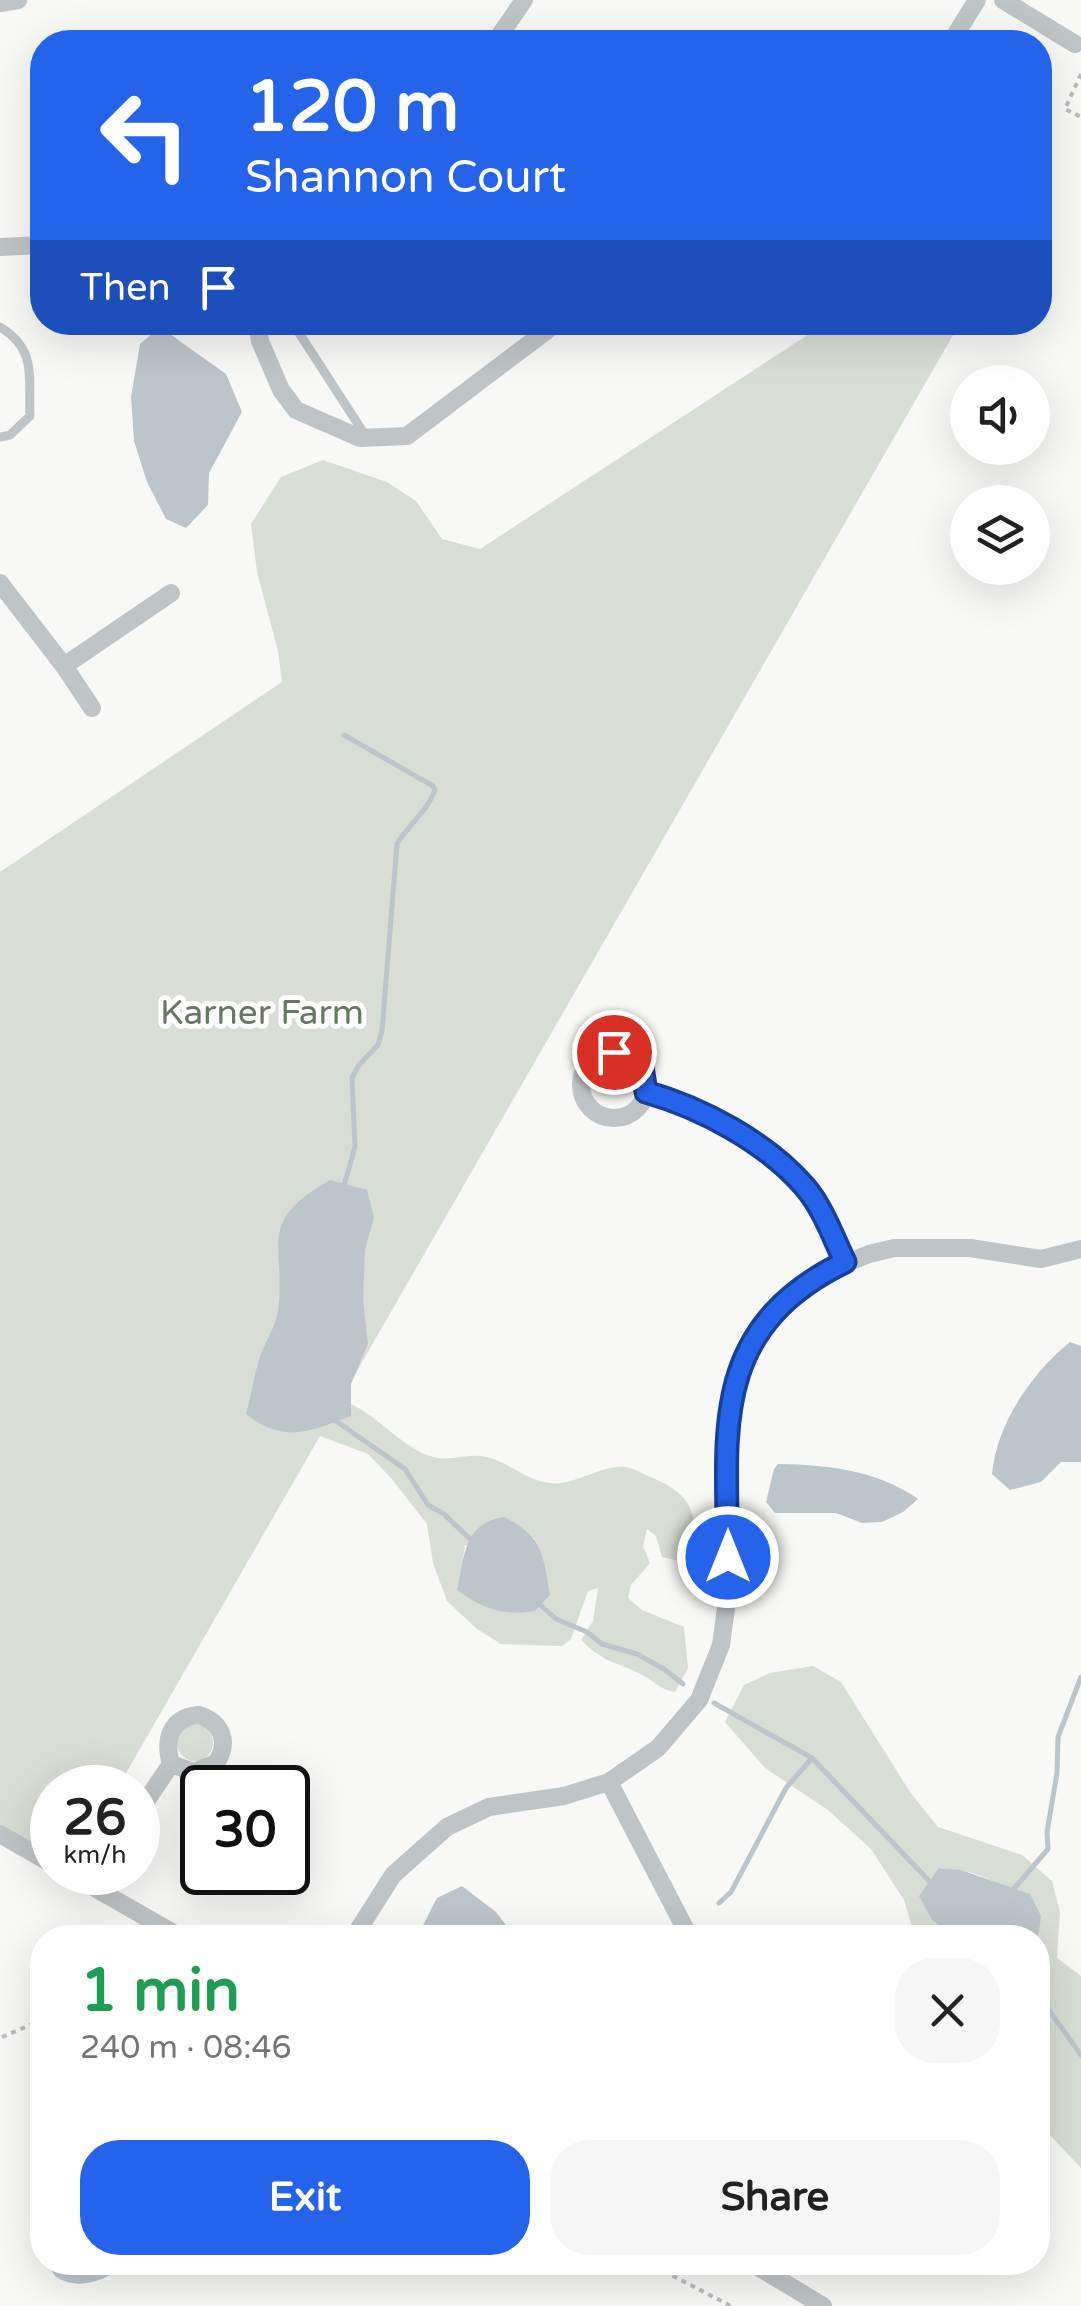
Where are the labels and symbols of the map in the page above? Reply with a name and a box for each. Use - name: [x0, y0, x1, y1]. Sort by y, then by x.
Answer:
- park label: Karner Farm: [160, 992, 364, 1034]
- pin: [572, 1010, 657, 1095]
- position arrow: [676, 1505, 780, 1609]
- speed limit sign: 30: [180, 1765, 310, 1895]

